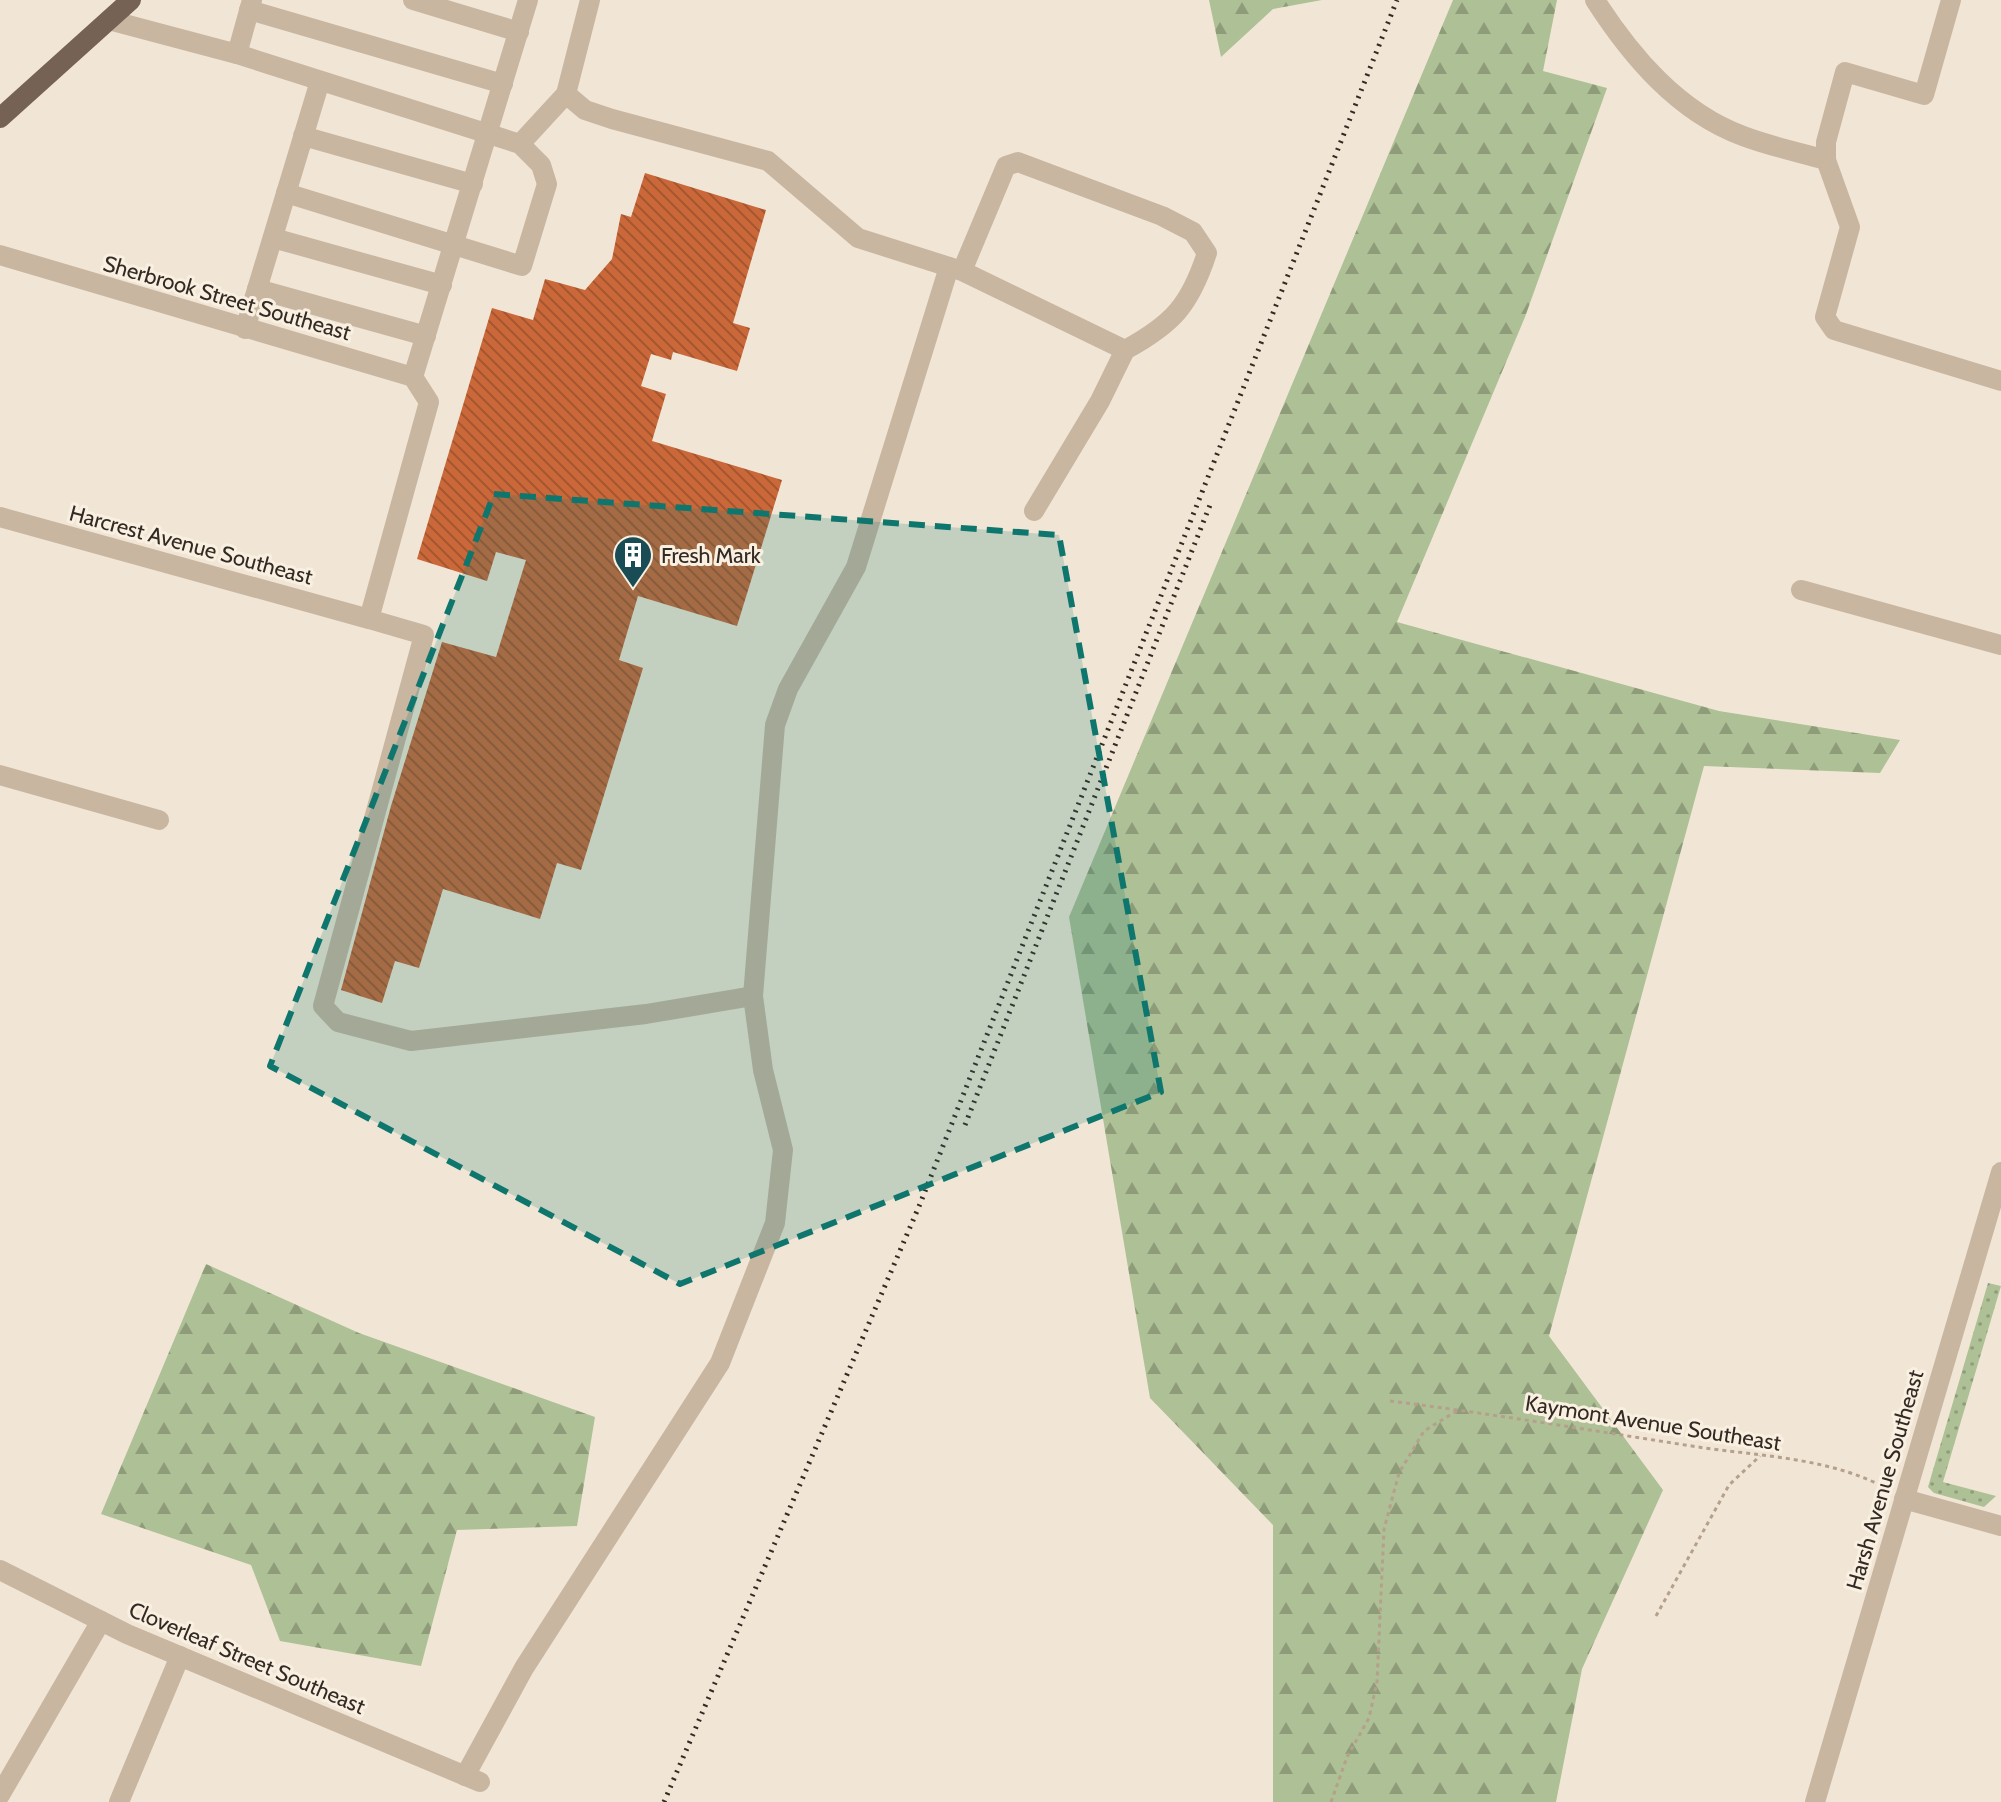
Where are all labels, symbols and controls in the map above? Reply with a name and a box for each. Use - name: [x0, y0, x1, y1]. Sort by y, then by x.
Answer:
- street label: Sherbrook Street Southeast: [100, 250, 355, 346]
- street label: Harcrest Avenue Southeast: [66, 500, 316, 591]
- building icon: Fresh Mark: [612, 534, 654, 589]
- place label: Fresh Mark: [661, 542, 761, 569]
- street label: Harsh Avenue Southeast: [1841, 1366, 1930, 1593]
- street label: Kaymont Avenue Southeast: [1523, 1389, 1783, 1457]
- street label: Cloverleaf Street Southeast: [125, 1596, 370, 1720]

